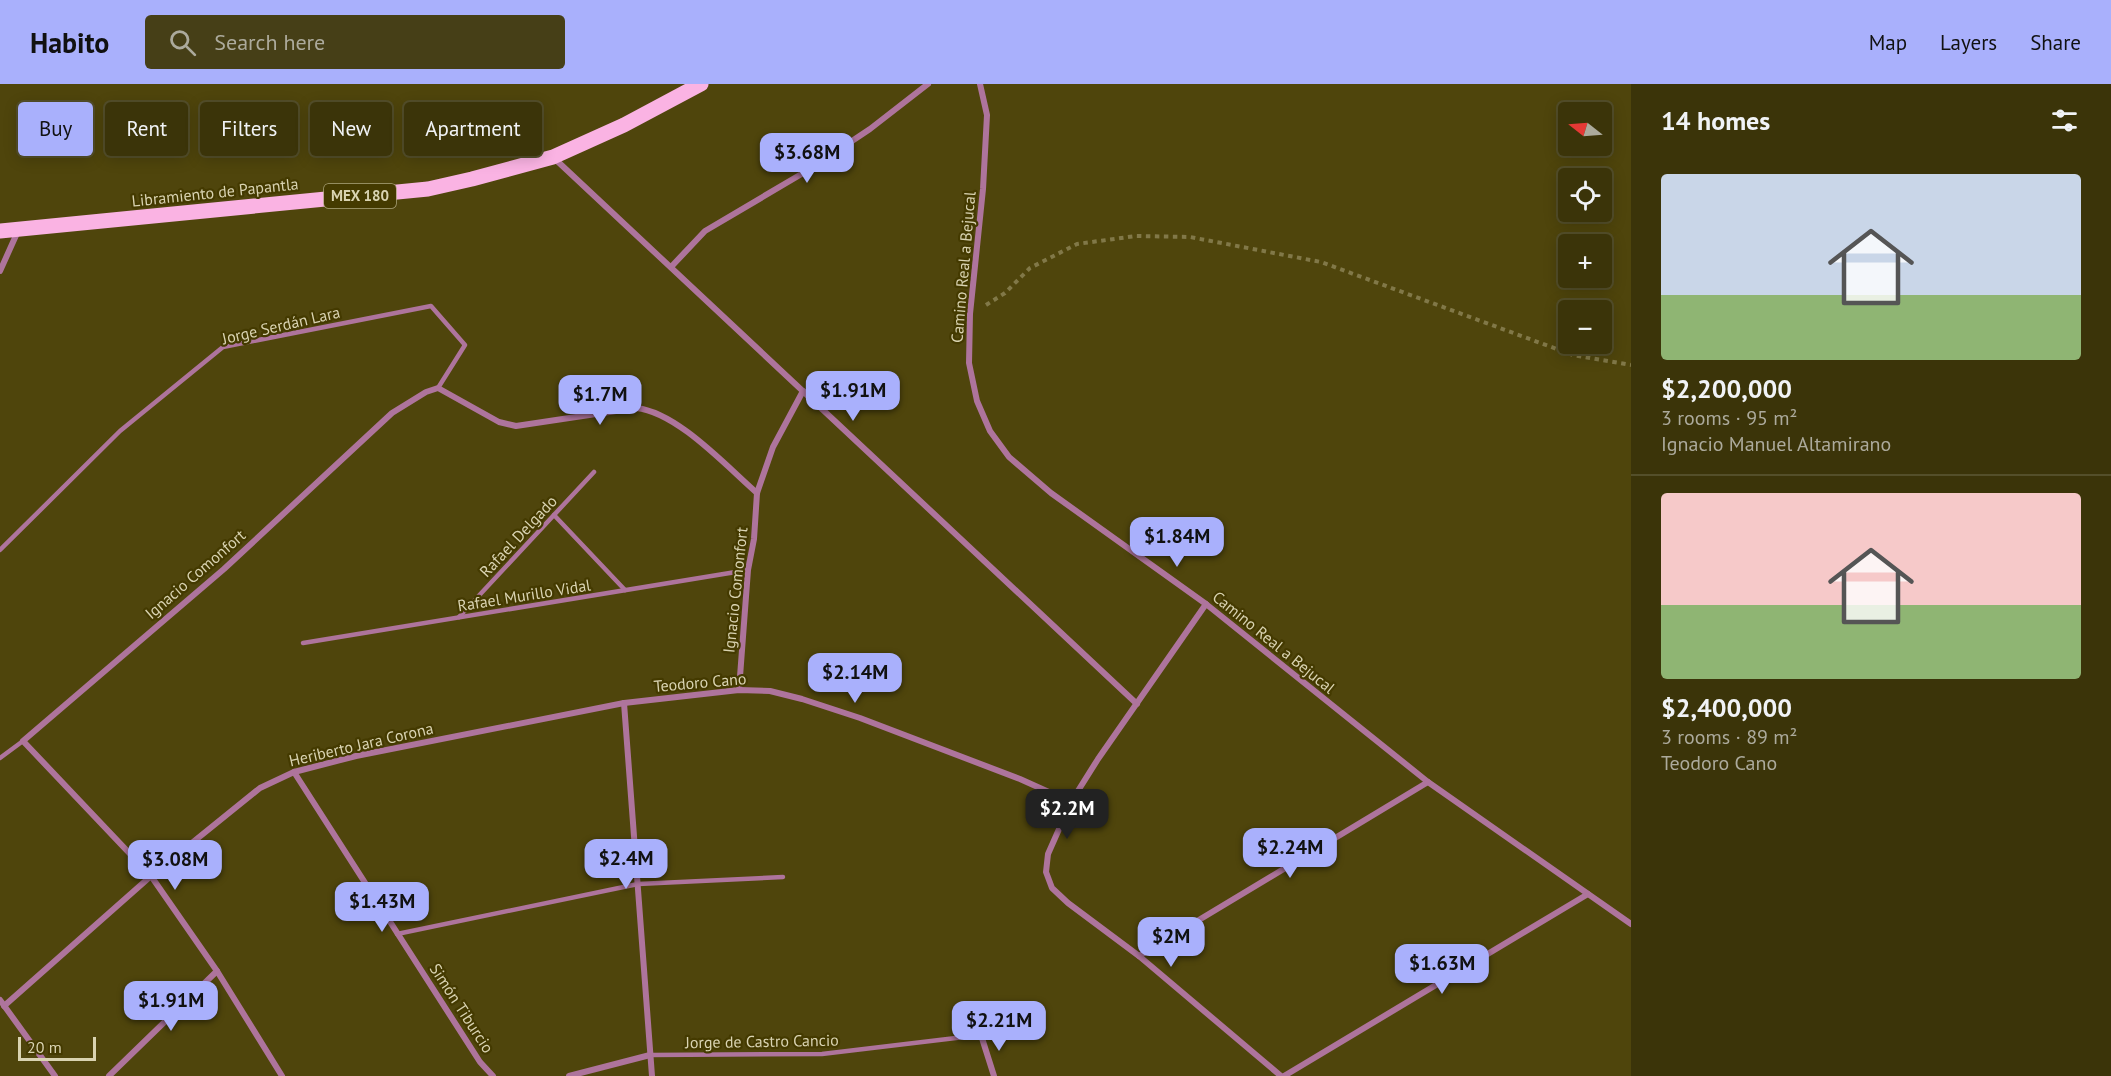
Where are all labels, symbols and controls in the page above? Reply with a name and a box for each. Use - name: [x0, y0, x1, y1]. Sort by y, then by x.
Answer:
- search box: [145, 15, 565, 69]
- text: Habito: [30, 24, 109, 61]
- icon: search: [166, 26, 199, 59]
- text: Search here: [214, 28, 325, 56]
- text: Map: [1869, 29, 1907, 56]
- text: Layers: [1940, 29, 1997, 56]
- text: Share: [2030, 29, 2081, 56]
- chip: Buy: [18, 102, 93, 156]
- chip: Rent: [105, 102, 188, 156]
- chip: Filters: [200, 102, 298, 156]
- chip: New: [310, 102, 392, 156]
- chip: Apartment: [404, 102, 542, 156]
- north arrow: [1558, 102, 1612, 156]
- map controls: [1558, 102, 1612, 354]
- text: 14 homes: [1661, 104, 1770, 137]
- icon: filters: [2048, 104, 2081, 137]
- pin: $3.68M: [758, 133, 856, 184]
- text: $3.68M: [774, 139, 840, 165]
- button: locate: [1558, 168, 1612, 222]
- street label: Libramiento de Papantla: [131, 173, 299, 211]
- road number: MEX 180: [324, 184, 396, 208]
- street label: Camino Real a Bejucal: [946, 190, 980, 344]
- icon: home: [1817, 213, 1925, 321]
- button: +: [1558, 234, 1612, 288]
- button: −: [1558, 300, 1612, 354]
- street label: Jorge Serdán Lara: [219, 302, 342, 349]
- pin: $1.91M: [804, 371, 902, 422]
- text: $2,200,000: [1661, 372, 1792, 405]
- pin: $1.7M: [558, 375, 642, 426]
- text: $1.91M: [820, 377, 886, 403]
- text: $1.7M: [573, 381, 627, 407]
- text: 3 rooms · 95 m²: [1661, 405, 1797, 431]
- text: Ignacio Manuel Altamirano: [1661, 431, 1891, 457]
- street label: Rafael Delgado: [475, 491, 561, 581]
- pin: $1.84M: [1128, 517, 1226, 568]
- text: $1.84M: [1144, 523, 1210, 549]
- street label: Ignacio Comonfort: [141, 525, 250, 623]
- street label: Ignacio Comonfort: [718, 525, 752, 654]
- icon: home: [1817, 532, 1925, 640]
- street label: Rafael Murillo Vidal: [456, 575, 592, 615]
- street label: Camino Real a Bejucal: [1209, 586, 1340, 698]
- pin: $2.14M: [806, 653, 904, 704]
- text: $2.14M: [822, 659, 888, 685]
- street label: Teodoro Cano: [653, 668, 747, 696]
- text: $2,400,000: [1661, 691, 1792, 724]
- street label: Heriberto Jara Corona: [287, 718, 435, 770]
- text: 3 rooms · 89 m²: [1661, 724, 1797, 750]
- text: Teodoro Cano: [1661, 750, 1777, 776]
- pin: $2.2M: [1025, 789, 1109, 840]
- text: $2.2M: [1040, 795, 1094, 821]
- pin: $2.24M: [1241, 828, 1339, 879]
- text: $2.24M: [1257, 834, 1323, 860]
- pin: $2.4M: [584, 839, 668, 890]
- pin: $3.08M: [126, 840, 224, 891]
- text: $2.4M: [599, 845, 653, 871]
- text: $3.08M: [142, 846, 208, 872]
- pin: $1.43M: [333, 882, 431, 933]
- text: $1.43M: [349, 888, 415, 914]
- pin: $2M: [1142, 917, 1200, 968]
- text: $2M: [1152, 923, 1190, 949]
- pin: $1.63M: [1393, 944, 1491, 995]
- text: $1.63M: [1409, 950, 1475, 976]
- street label: Simón Tiburcio: [426, 959, 498, 1057]
- pin: $1.91M: [122, 981, 220, 1032]
- text: $1.91M: [138, 987, 204, 1013]
- pin: $2.21M: [950, 1001, 1048, 1052]
- text: $2.21M: [966, 1007, 1032, 1033]
- street label: Jorge de Castro Cancio: [684, 1030, 839, 1052]
- scale bar: [18, 1034, 96, 1062]
- text: 20 m: [27, 1037, 62, 1057]

